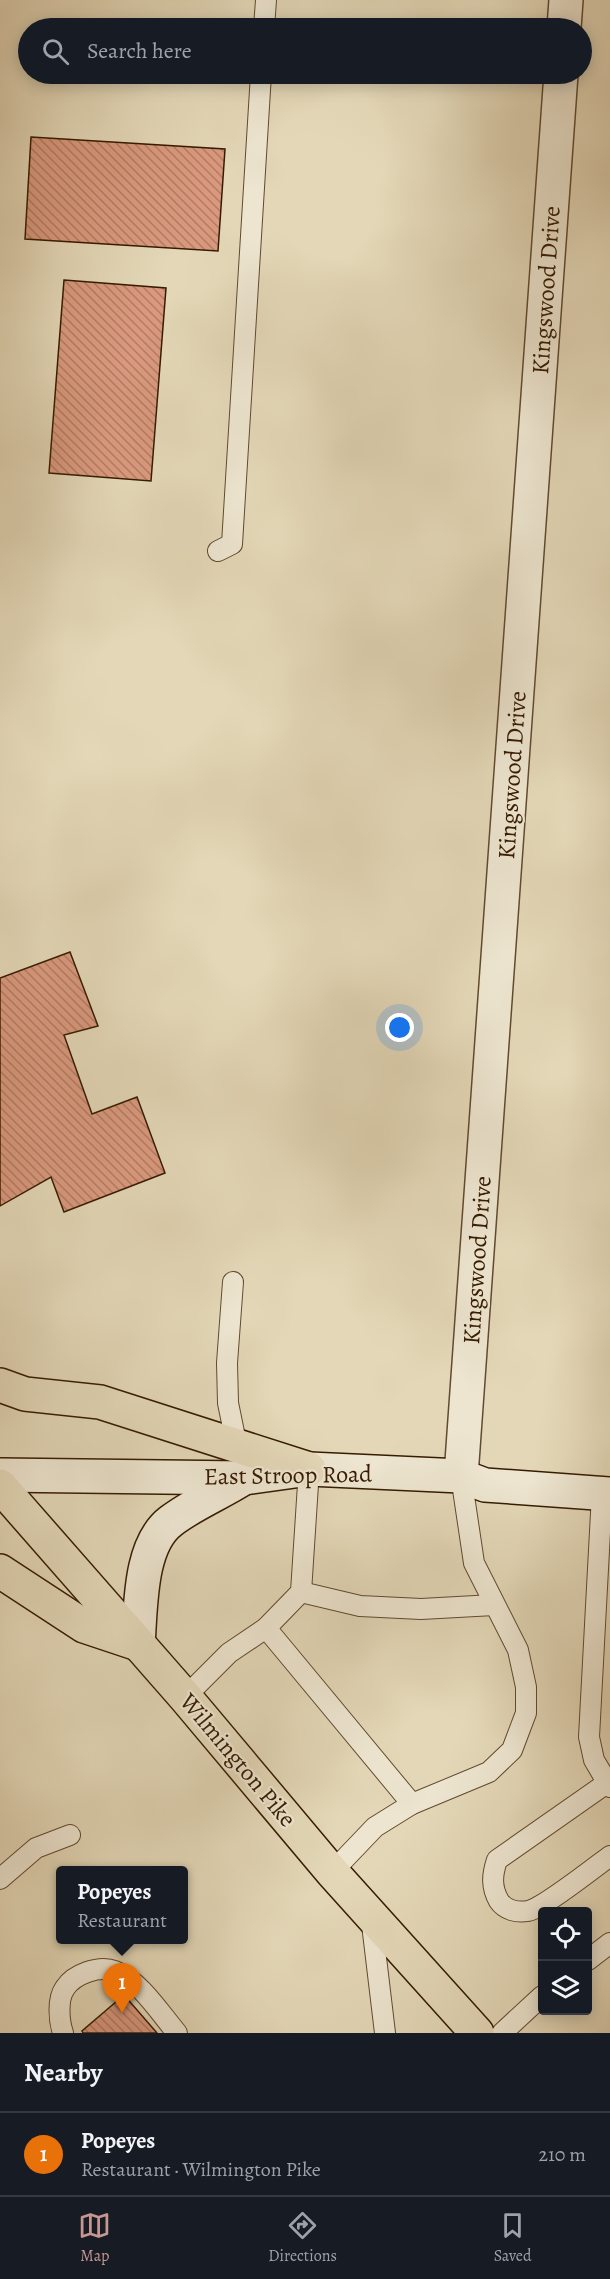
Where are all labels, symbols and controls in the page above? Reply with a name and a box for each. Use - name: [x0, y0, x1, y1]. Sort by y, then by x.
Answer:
- search box: [18, 18, 592, 84]
- icon: search: [39, 35, 72, 68]
- text: Search here: [87, 36, 192, 66]
- street label: Kingswood Drive: [524, 205, 568, 375]
- street label: Kingswood Drive: [490, 690, 534, 860]
- your location: [385, 1013, 414, 1042]
- street label: Kingswood Drive: [455, 1175, 499, 1345]
- street label: East Stroop Road: [204, 1458, 372, 1492]
- street label: Wilmington Pike: [172, 1685, 304, 1834]
- popup: [56, 1866, 188, 1944]
- text: Popeyes: [77, 1877, 151, 1907]
- text: Restaurant: [77, 1907, 167, 1934]
- map controls: [538, 1907, 592, 2015]
- button: locate: [538, 1907, 592, 1961]
- button: layers: [538, 1961, 592, 2015]
- pin: 1: [102, 1964, 142, 2013]
- text: Nearby: [24, 2055, 103, 2090]
- text: Popeyes: [81, 2126, 155, 2156]
- text: 1: [40, 2141, 47, 2168]
- text: 210 m: [538, 2141, 586, 2168]
- text: Restaurant · Wilmington Pike: [81, 2156, 321, 2183]
- tab: Map: [78, 2209, 111, 2267]
- tab: Directions: [268, 2209, 337, 2267]
- tab: Saved: [494, 2209, 532, 2267]

